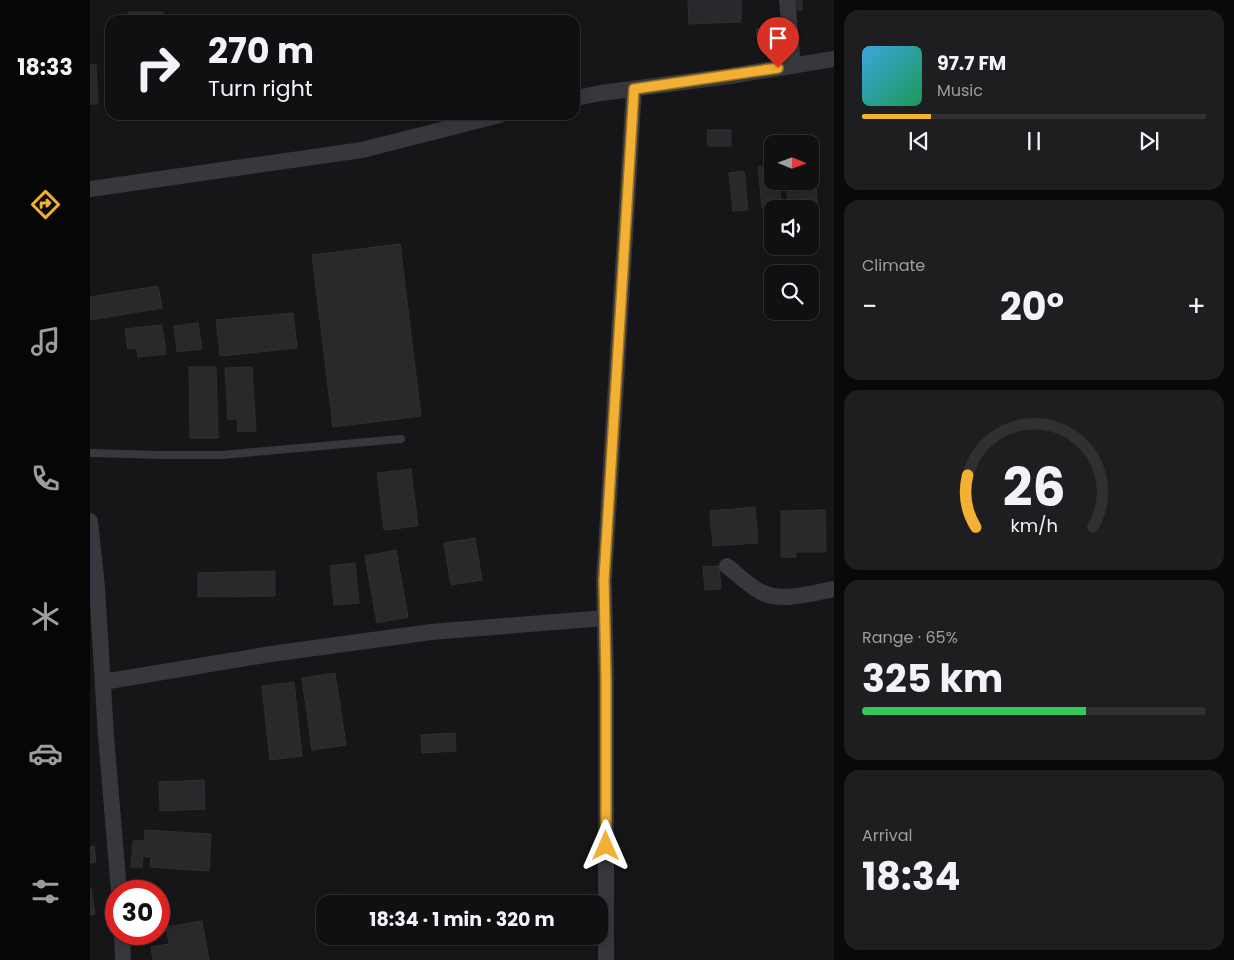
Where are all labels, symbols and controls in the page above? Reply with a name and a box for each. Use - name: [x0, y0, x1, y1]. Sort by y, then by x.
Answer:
- pin: [757, 17, 799, 68]
- icon: arrive: [764, 24, 792, 52]
- text: 270 m: [208, 26, 314, 75]
- icon: right: [125, 35, 190, 100]
- text: 97.7 FM: [937, 50, 1006, 77]
- text: 18:33: [17, 52, 73, 83]
- text: Turn right: [208, 73, 313, 104]
- text: Music: [937, 79, 983, 102]
- icon: previous: [905, 127, 933, 155]
- icon: pause: [1020, 127, 1048, 155]
- icon: next: [1135, 127, 1163, 155]
- north arrow: [764, 135, 819, 190]
- map controls: [764, 135, 819, 320]
- icon: directions: [28, 187, 63, 222]
- button: sound: [764, 200, 819, 255]
- text: Climate: [862, 254, 925, 277]
- button: search: [764, 265, 819, 320]
- text: 20°: [1000, 280, 1064, 333]
- text: −: [862, 287, 877, 326]
- text: +: [1187, 287, 1206, 326]
- icon: music: [28, 324, 63, 359]
- text: 26: [1003, 451, 1065, 524]
- icon: phone: [28, 461, 63, 496]
- text: km/h: [1010, 513, 1058, 538]
- icon: climate: [28, 599, 63, 634]
- text: Range · 65%: [862, 626, 958, 649]
- text: 325 km: [862, 652, 1003, 705]
- icon: car: [28, 736, 63, 771]
- position arrow: [579, 819, 631, 871]
- text: Arrival: [862, 824, 912, 847]
- text: 18:34: [862, 850, 960, 903]
- icon: filters: [28, 874, 63, 909]
- speed limit sign: 30: [105, 880, 170, 945]
- text: 18:34 · 1 min · 320 m: [369, 906, 555, 933]

